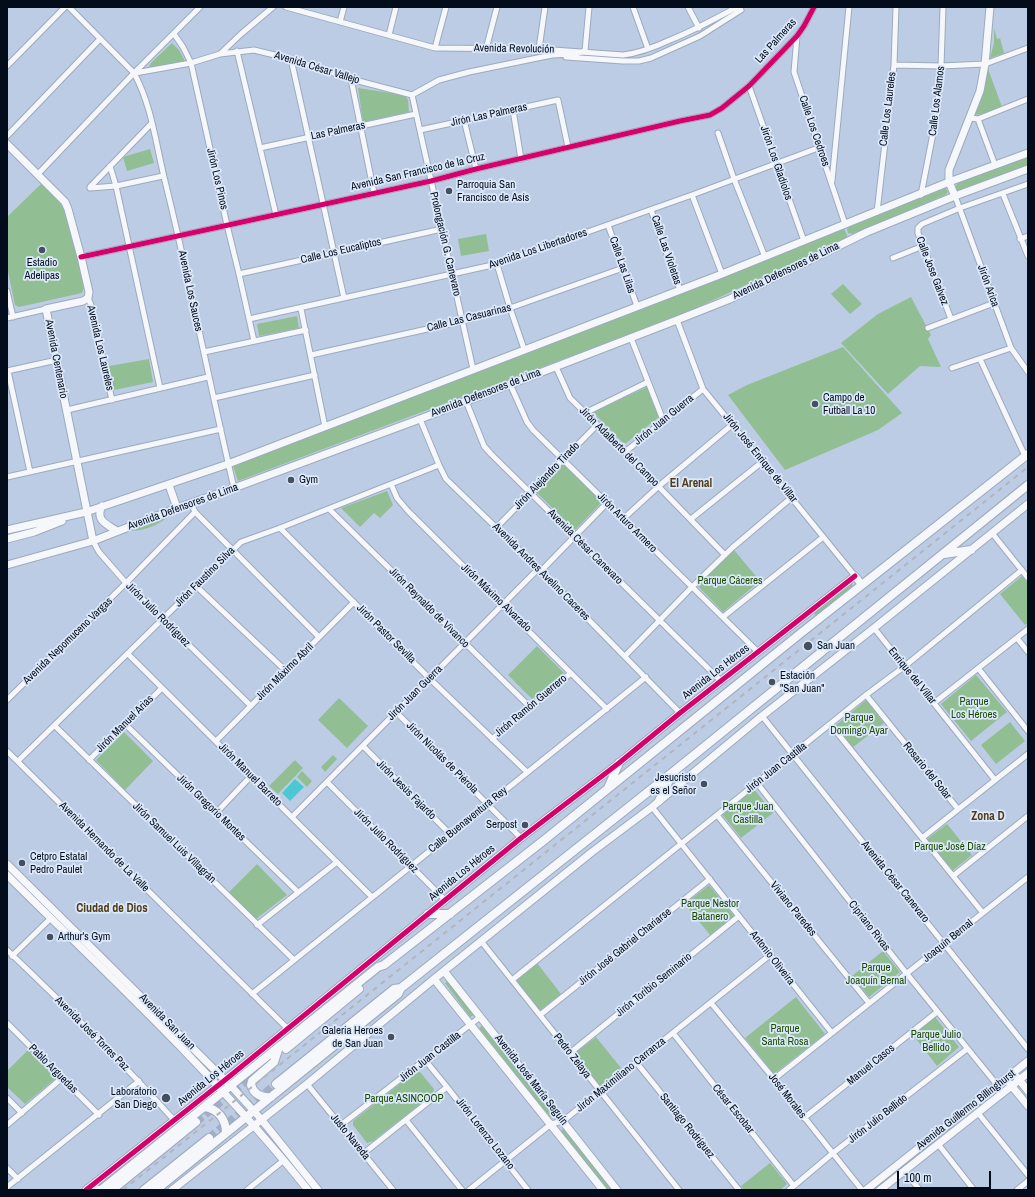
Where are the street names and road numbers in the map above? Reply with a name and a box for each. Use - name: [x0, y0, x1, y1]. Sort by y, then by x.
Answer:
- street label: Las Palmeras: [753, 16, 799, 66]
- street label: Avenida Revolución: [474, 42, 554, 56]
- street label: Avenida César Vallejo: [273, 49, 361, 87]
- street label: Calle Los Alamos: [926, 65, 948, 137]
- street label: Calle Los Laureles: [877, 71, 899, 147]
- street label: Calle Los Cedroes: [796, 94, 832, 168]
- street label: Jirón Las Palmeras: [450, 100, 528, 130]
- street label: Las Palmeras: [310, 119, 366, 143]
- street label: Jirón Los Gladiolos: [757, 124, 795, 202]
- street label: Jirón Los Pinos: [204, 147, 230, 211]
- street label: Avenida San Francisco de la Cruz: [350, 150, 486, 194]
- street label: Prolongación G. Canevaro: [427, 190, 463, 298]
- street label: Calle Las Violetas: [648, 214, 684, 286]
- street label: Avenida Los Libertadores: [487, 226, 589, 272]
- street label: Calle Los Eucaliptos: [299, 235, 383, 267]
- street label: Calle Las Lilas: [606, 235, 638, 295]
- street label: Calle Jose Galvez: [913, 235, 951, 307]
- street label: Avenida Defensores de Lima: [731, 239, 841, 303]
- street label: Avenida Los Sauces: [175, 249, 205, 333]
- street label: Jirón Arica: [974, 263, 1002, 309]
- street label: Calle Las Casuarinas: [426, 301, 512, 335]
- street label: Avenida Los Laureles: [84, 304, 116, 392]
- street label: Avenida Centenario: [42, 318, 70, 400]
- street label: Avenida Defensores de Lima: [429, 366, 543, 420]
- street label: Jirón Juan Guerra: [632, 392, 696, 448]
- street label: Jirón Adalberto del Campo: [576, 404, 662, 490]
- street label: Jirón José Enrique de Villar: [720, 411, 800, 505]
- street label: Jirón Alejandro Tirado: [511, 439, 583, 513]
- street label: Avenida Defensores de Lima: [126, 481, 240, 533]
- street label: Jirón Arturo Armero: [594, 490, 660, 556]
- street label: Avenida César Canevaro: [545, 507, 625, 587]
- street label: Avenida Andres Avelino Caceres: [489, 520, 593, 624]
- street label: Jirón Faustino Silva: [172, 544, 238, 610]
- street label: Jirón Máximo Alvarado: [458, 561, 534, 635]
- street label: Jirón Reynaldo de Vivanco: [386, 565, 472, 651]
- street label: Jirón Julio Rodríguez: [123, 580, 193, 650]
- street label: Avenida Nepomuceno Vargas: [20, 595, 116, 687]
- street label: Jirón Pastor Sevilla: [354, 602, 418, 666]
- street label: Jirón Máximo Abril: [254, 641, 316, 703]
- street label: Avenida Los Héroes: [680, 642, 752, 702]
- street label: Enrique del Villar: [885, 645, 939, 707]
- street label: Jirón Juan Guerra: [385, 663, 445, 723]
- street label: Jirón Ramón Guerrero: [492, 672, 570, 740]
- street label: Jirón Manuel Arias: [94, 693, 156, 755]
- street label: Jirón Nicolás de Piérola: [403, 719, 481, 797]
- street label: Jirón Juan Castilla: [743, 740, 809, 796]
- street label: Rosario del Solar: [900, 740, 954, 802]
- street label: Jirón Manuel Barreto: [216, 741, 284, 809]
- street label: Jirón Jesús Fajardo: [373, 757, 439, 823]
- street label: Jirón Gregorio Montes: [174, 772, 248, 844]
- street label: Calle Buenaventura Rey: [426, 784, 510, 856]
- street label: Avenida Hernando de La Valle: [56, 799, 152, 895]
- street label: Jirón Samuel Luis Villagrán: [130, 800, 218, 886]
- street label: Jirón Julio Rodríguez: [351, 806, 421, 876]
- street label: Avenida César Canevaro: [858, 839, 932, 925]
- street label: Avenida Los Héroes: [426, 842, 498, 904]
- street label: Viviano Paredes: [767, 879, 819, 939]
- street label: Cipriano Rivas: [845, 898, 893, 954]
- street label: Jirón José Gabriel Chariarse: [576, 905, 674, 989]
- street label: Joaquín Bernal: [920, 917, 976, 965]
- street label: Antonio Oliveira: [747, 928, 797, 988]
- street label: Jirón Toribio Seminario: [613, 950, 695, 1020]
- street label: Avenida San Juan: [136, 991, 198, 1053]
- street label: Avenida José Torres Paz: [52, 994, 132, 1074]
- street label: Jirón Juan Castilla: [397, 1029, 463, 1085]
- street label: Pedro Zelaya: [550, 1031, 594, 1081]
- street label: Avenida José María Seguín: [492, 1032, 570, 1128]
- street label: Jirón Maximiliano Carranza: [574, 1035, 668, 1115]
- street label: Pablo Arguedas: [26, 1042, 80, 1096]
- street label: Manuel Casos: [844, 1042, 898, 1088]
- street label: Avenida Los Héroes: [175, 1047, 247, 1109]
- street label: Avenida Guillermo Billinghurst: [914, 1067, 1018, 1153]
- street label: José Morales: [765, 1071, 809, 1121]
- street label: César Escobar: [709, 1082, 757, 1136]
- street label: Santiago Rodríguez: [657, 1091, 717, 1161]
- street label: Jirón Julio Bellido: [846, 1092, 910, 1146]
- street label: Jirón Lorenzo Lozano: [453, 1096, 517, 1172]
- street label: Justo Naveda: [328, 1111, 372, 1163]

